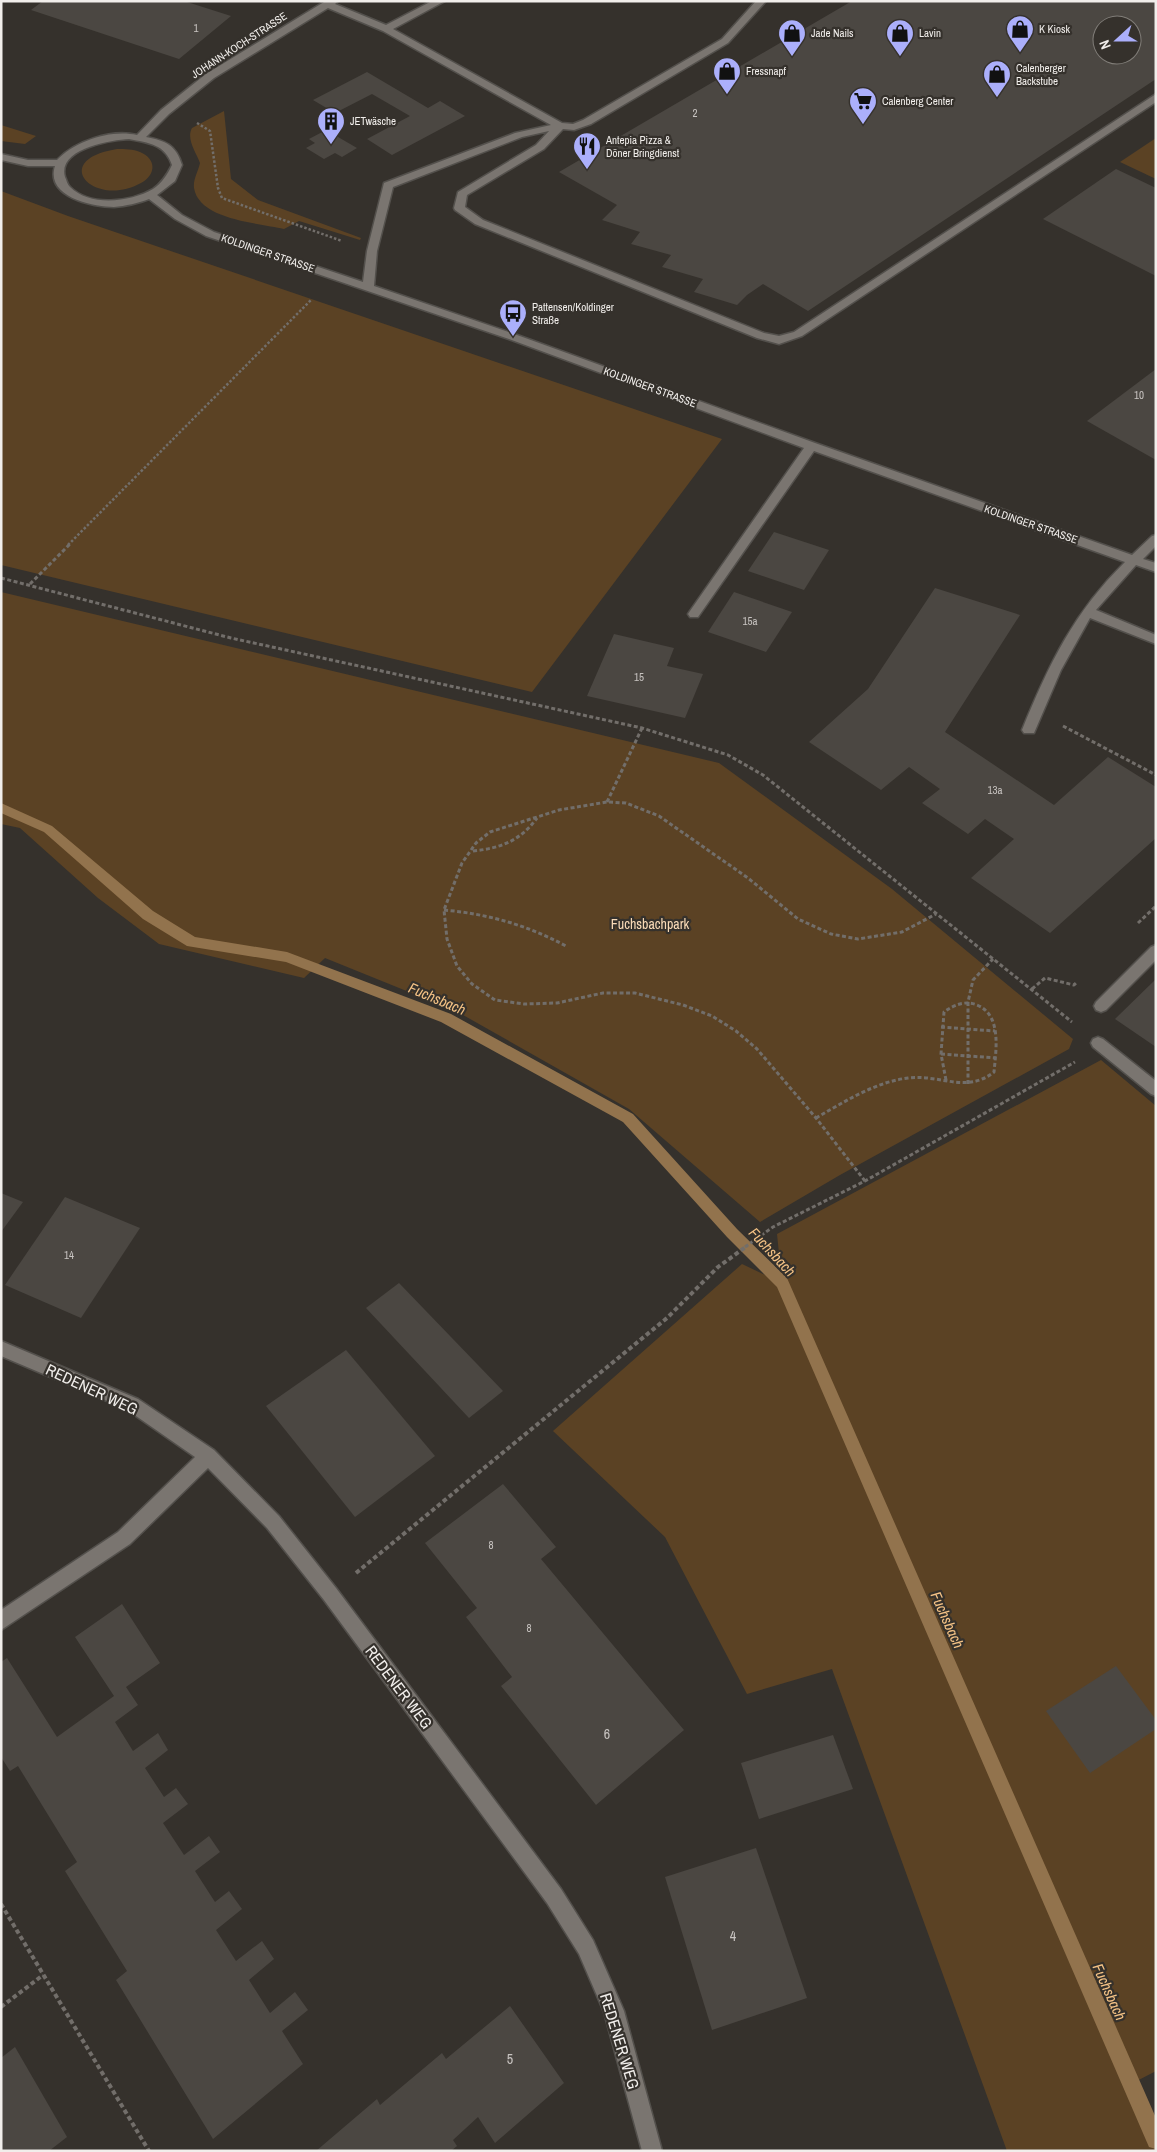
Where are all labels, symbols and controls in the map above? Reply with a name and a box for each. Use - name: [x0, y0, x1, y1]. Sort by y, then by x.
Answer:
- street label: JOHANN-KOCH-STRASSE: [189, 9, 289, 81]
- shop icon: K Kiosk: [1005, 14, 1035, 53]
- north arrow: [1092, 15, 1142, 65]
- shop icon: Jade Nails: [777, 18, 807, 57]
- shop icon: Lavin: [885, 18, 915, 57]
- house number: 1: [193, 21, 199, 35]
- place label: K Kiosk: [1039, 22, 1071, 36]
- place label: Jade Nails: [811, 26, 854, 40]
- place label: Lavin: [919, 26, 941, 40]
- text: N: [1095, 38, 1115, 52]
- shop icon: Fressnapf: [712, 56, 742, 95]
- shop icon: Calenberger Backstube: [982, 59, 1012, 98]
- place label: Calenberger Backstube: [1016, 61, 1066, 88]
- place label: Fressnapf: [746, 64, 787, 78]
- supermarket icon: Calenberg Center: [848, 86, 878, 125]
- place label: Calenberg Center: [882, 94, 953, 108]
- building icon: JETwäsche: [316, 106, 346, 145]
- house number: 2: [692, 106, 698, 120]
- place label: JETwäsche: [350, 114, 396, 128]
- restaurant icon: Antepia Pizza & Döner Bringdienst: [572, 131, 602, 170]
- place label: Antepia Pizza & Döner Bringdienst: [605, 133, 680, 160]
- street label: KOLDINGER STRASSE: [220, 230, 316, 276]
- bus stop icon: Pattensen/Koldinger Straße: [498, 298, 528, 337]
- place label: Pattensen/Koldinger Straße: [532, 300, 614, 327]
- street label: KOLDINGER STRASSE: [602, 364, 698, 410]
- house number: 10: [1134, 388, 1144, 402]
- street label: KOLDINGER STRASSE: [983, 501, 1079, 547]
- house number: 15a: [742, 614, 758, 628]
- house number: 15: [634, 670, 644, 684]
- house number: 13a: [987, 783, 1003, 797]
- park label: Fuchsbachpark: [611, 915, 690, 933]
- water label: Fuchsbach: [405, 977, 469, 1020]
- water label: Fuchsbach: [744, 1222, 801, 1281]
- house number: 14: [64, 1248, 74, 1262]
- street label: REDENER WEG: [42, 1358, 142, 1420]
- house number: 8: [488, 1538, 494, 1552]
- water label: Fuchsbach: [926, 1588, 969, 1652]
- house number: 8: [526, 1621, 532, 1635]
- street label: REDENER WEG: [360, 1641, 438, 1733]
- house number: 6: [604, 1725, 610, 1743]
- house number: 4: [730, 1927, 737, 1945]
- water label: Fuchsbach: [1088, 1960, 1131, 2024]
- street label: REDENER WEG: [595, 1990, 645, 2092]
- house number: 5: [507, 2050, 513, 2068]

